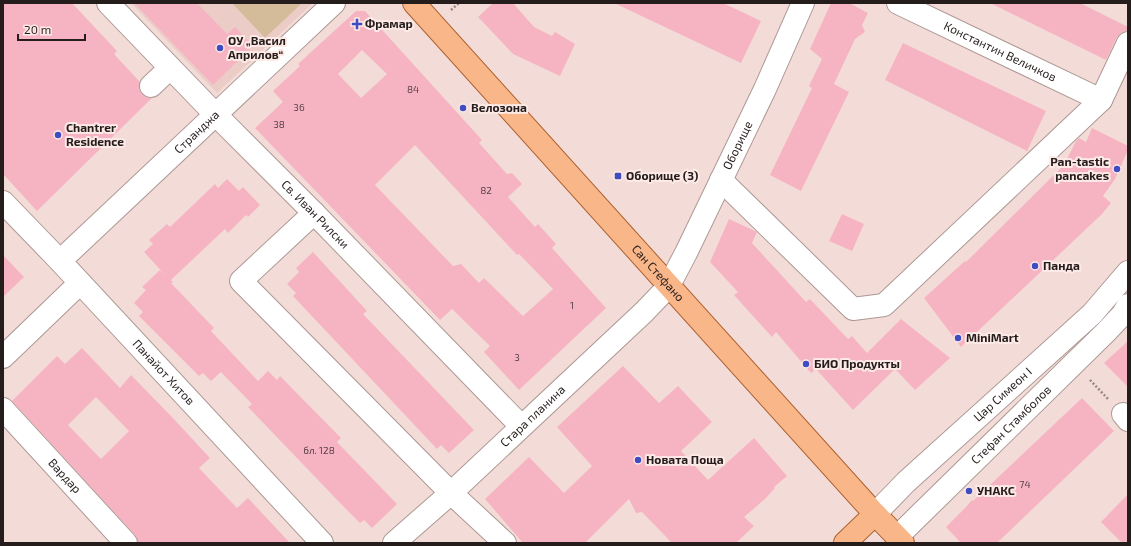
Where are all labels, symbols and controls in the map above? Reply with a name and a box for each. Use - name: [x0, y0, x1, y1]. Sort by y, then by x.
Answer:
- scale bar: [18, 16, 85, 42]
- place label: Фрамар: [365, 16, 413, 30]
- street label: Константин Величков: [942, 18, 1059, 84]
- marker: Фрамар: [352, 19, 362, 29]
- text: 20 m: [24, 22, 51, 36]
- place label: ОУ „Васил Априлов“: [228, 33, 286, 61]
- marker: ОУ „Васил Априлов“: [215, 43, 225, 53]
- house number: 84: [407, 83, 419, 95]
- place label: Велозона: [471, 100, 527, 114]
- house number: 36: [293, 101, 305, 113]
- marker: Велозона: [458, 103, 468, 113]
- street label: Странджа: [171, 107, 222, 156]
- house number: 38: [273, 118, 285, 130]
- street label: Оборище: [719, 118, 755, 172]
- place label: Chantrer Residence: [66, 120, 124, 148]
- marker: Chantrer Residence: [53, 130, 63, 140]
- place label: Pan-tastic pancakes: [1050, 154, 1109, 182]
- marker: Pan-tastic pancakes: [1112, 164, 1122, 174]
- place label: Оборище (3): [626, 168, 698, 182]
- marker: Оборище (3): [613, 171, 623, 181]
- street label: Св. Иван Рилски: [279, 177, 353, 251]
- house number: 82: [480, 184, 492, 196]
- street label: Сан Стефано: [629, 241, 688, 304]
- place label: Панда: [1043, 258, 1080, 272]
- marker: Панда: [1030, 261, 1040, 271]
- house number: 1: [570, 299, 574, 311]
- place label: MiniMart: [966, 330, 1019, 344]
- marker: MiniMart: [953, 333, 963, 343]
- street label: Панайот Хитов: [130, 336, 198, 407]
- house number: 3: [514, 351, 520, 363]
- place label: БИО Продукты: [814, 356, 900, 370]
- marker: БИО Продукты: [801, 359, 811, 369]
- street label: Цар Симеон I: [970, 364, 1034, 424]
- street label: Стара планина: [497, 382, 567, 449]
- street label: Стефан Стамболов: [968, 382, 1053, 466]
- house number: бл. 128: [303, 444, 335, 456]
- place label: Новата Поща: [646, 452, 724, 466]
- street label: Вардар: [46, 455, 85, 495]
- marker: Новата Поща: [633, 455, 643, 465]
- house number: 74: [1019, 478, 1031, 490]
- place label: УНАКС: [977, 483, 1015, 497]
- marker: УНАКС: [964, 486, 974, 496]

